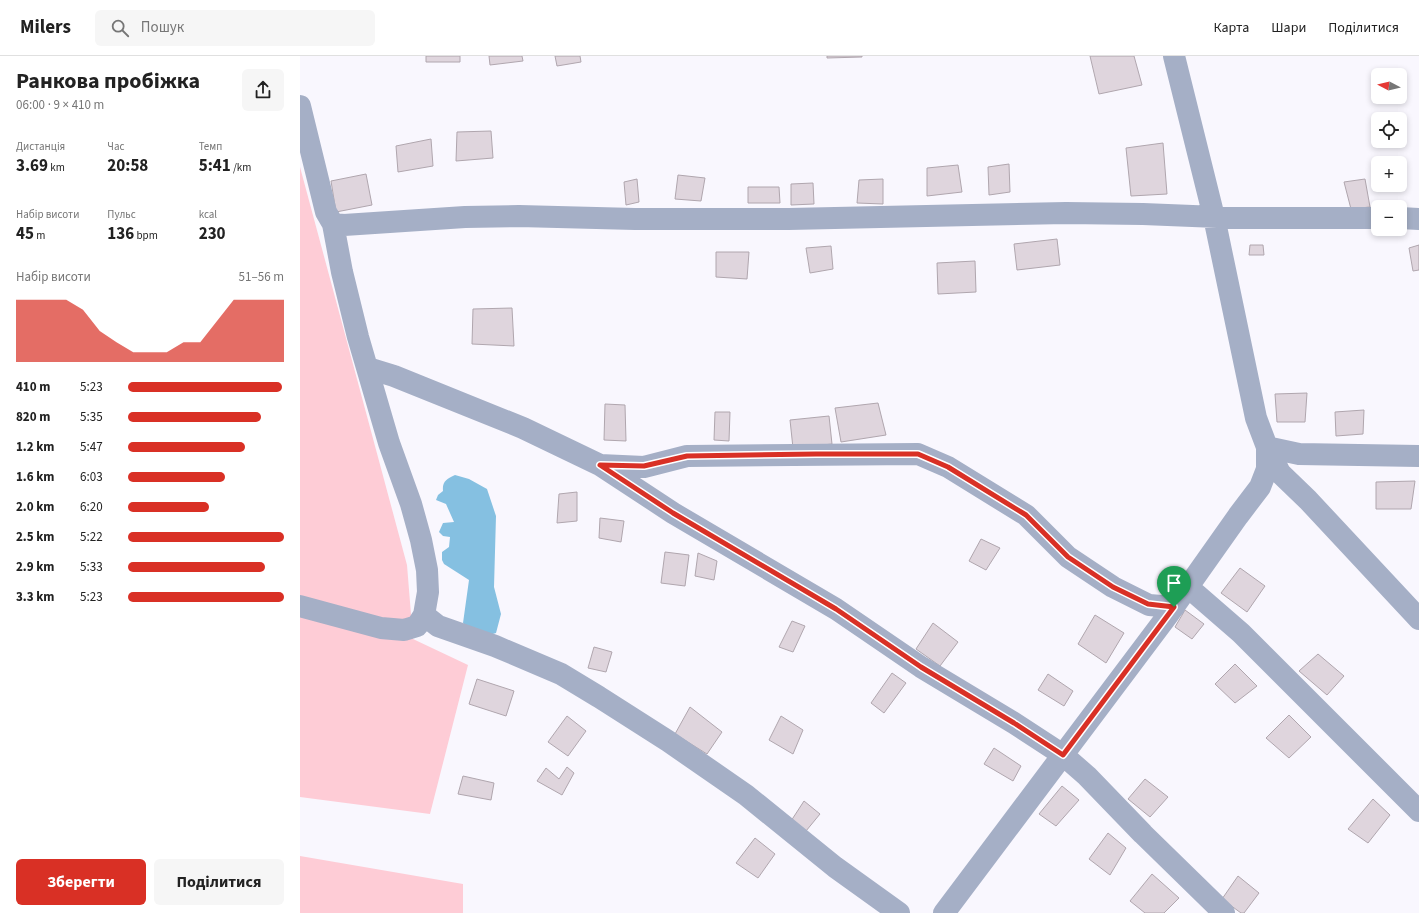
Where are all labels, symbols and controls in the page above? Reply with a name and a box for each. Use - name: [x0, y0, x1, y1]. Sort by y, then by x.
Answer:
- search box: [95, 10, 375, 46]
- text: Milers: [20, 14, 71, 41]
- icon: search: [109, 17, 131, 39]
- text: Пошук: [141, 17, 184, 38]
- text: Карта: [1213, 18, 1249, 38]
- text: Шари: [1271, 18, 1306, 38]
- text: Поділитися: [1328, 18, 1399, 38]
- text: Ранкова пробіжка: [16, 65, 200, 97]
- north arrow: [1371, 68, 1407, 104]
- map controls: [1371, 68, 1407, 236]
- button: share: [242, 69, 284, 111]
- text: 06:00 · 9 × 410 m: [16, 96, 104, 114]
- button: locate: [1371, 112, 1407, 148]
- text: Дистанція: [16, 139, 65, 154]
- text: Час: [107, 139, 124, 154]
- text: Темп: [199, 139, 222, 154]
- text: 3.69: [16, 154, 48, 178]
- text: 20:58: [107, 154, 148, 178]
- text: 5:41: [199, 154, 231, 178]
- button: +: [1371, 156, 1407, 192]
- text: km: [48, 160, 65, 175]
- text: /km: [231, 160, 251, 175]
- button: −: [1371, 200, 1407, 236]
- text: Набір висоти: [16, 207, 79, 222]
- text: Пульс: [107, 207, 136, 222]
- text: kcal: [199, 207, 217, 222]
- text: 45: [16, 222, 34, 246]
- text: 136: [107, 222, 134, 246]
- text: 230: [199, 222, 226, 246]
- text: m: [34, 228, 45, 243]
- text: bpm: [134, 228, 158, 243]
- text: Набір висоти: [16, 268, 91, 286]
- text: 51–56 m: [239, 268, 284, 286]
- text: 410 m: [16, 378, 50, 396]
- text: 5:23: [80, 378, 103, 396]
- text: 820 m: [16, 408, 50, 426]
- text: 5:35: [80, 408, 103, 426]
- text: 1.2 km: [16, 438, 55, 456]
- text: 5:47: [80, 438, 103, 456]
- text: 1.6 km: [16, 468, 55, 486]
- text: 6:03: [80, 468, 103, 486]
- text: 2.0 km: [16, 498, 55, 516]
- text: 6:20: [80, 498, 103, 516]
- text: 2.5 km: [16, 528, 55, 546]
- text: 5:22: [80, 528, 103, 546]
- text: 2.9 km: [16, 558, 55, 576]
- text: 5:33: [80, 558, 103, 576]
- pin: [1157, 566, 1191, 607]
- icon: arrive: [1163, 572, 1185, 594]
- text: 3.3 km: [16, 588, 55, 606]
- text: 5:23: [80, 588, 103, 606]
- button: Зберегти: [16, 859, 146, 905]
- button: Поділитися: [154, 859, 284, 905]

